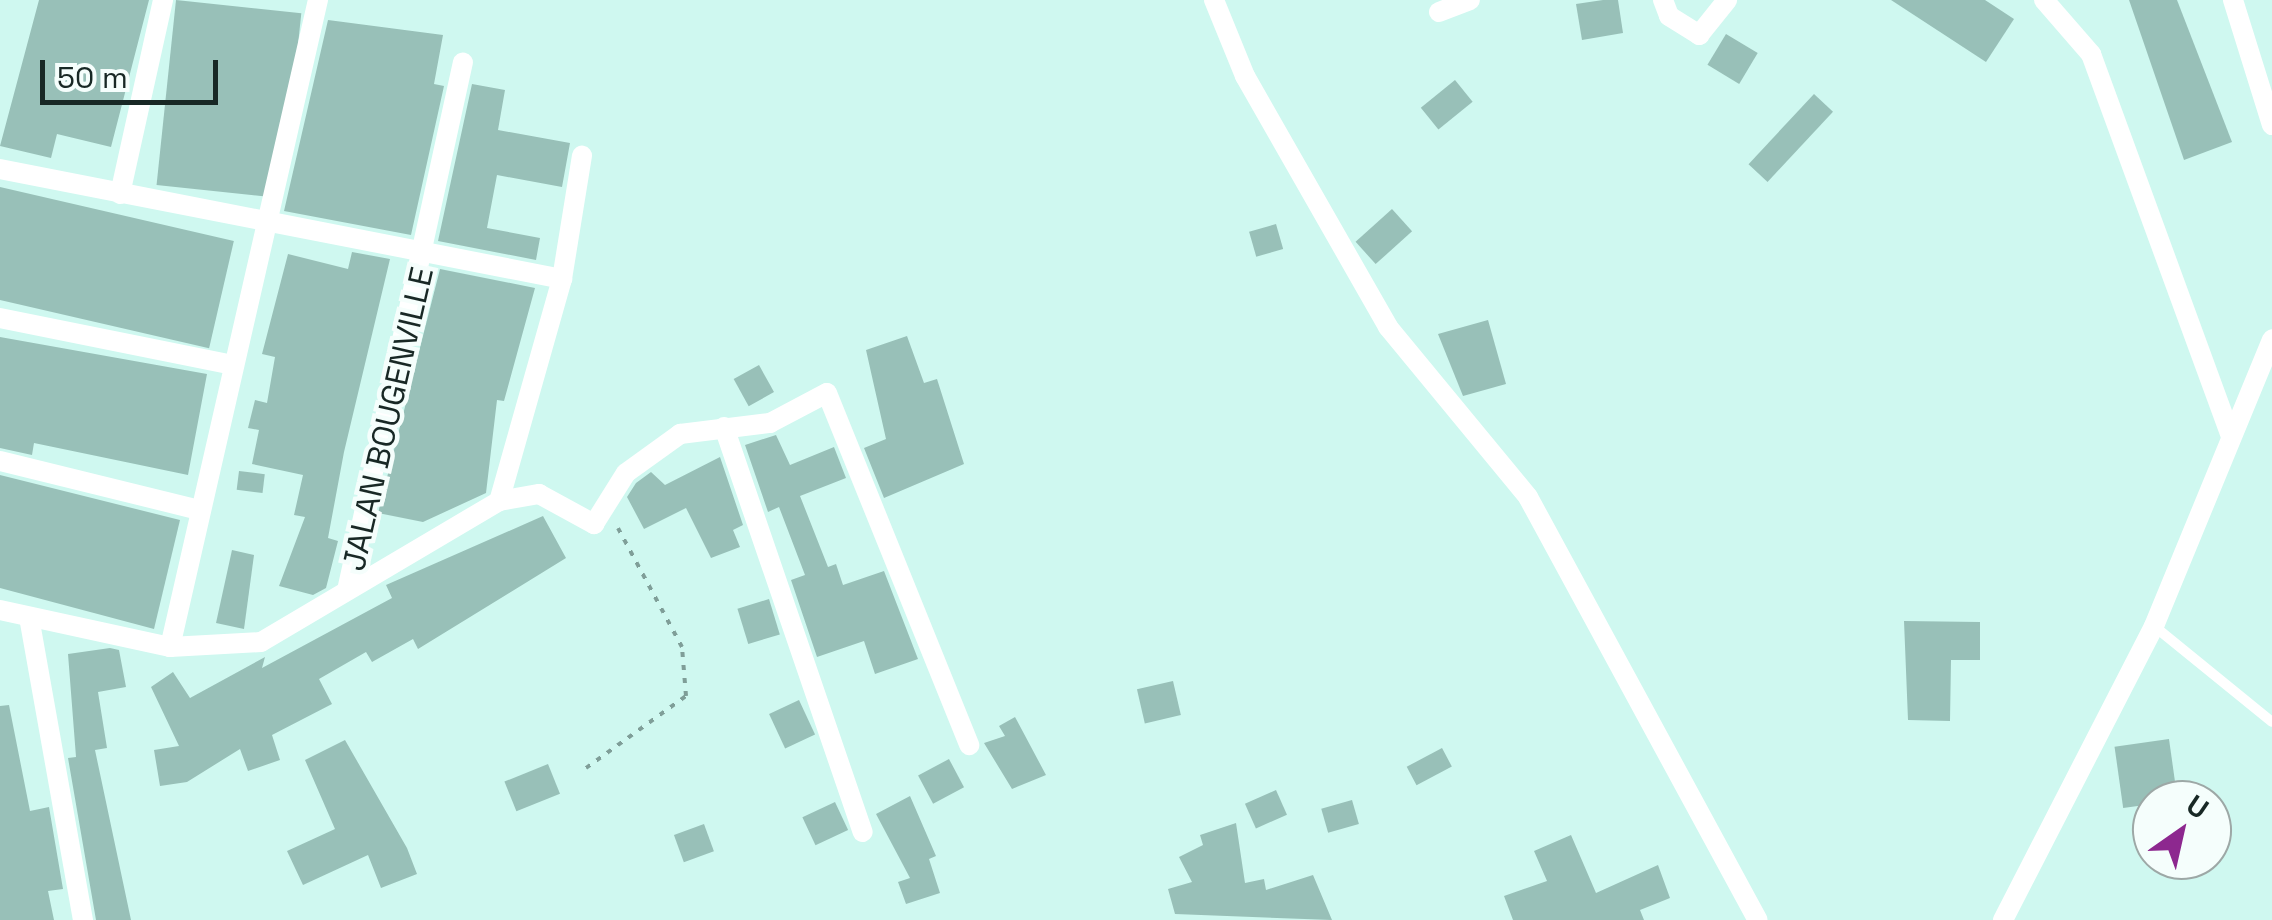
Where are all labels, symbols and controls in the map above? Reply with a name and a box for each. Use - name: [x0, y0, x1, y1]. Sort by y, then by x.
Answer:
- scale bar: [45, 40, 222, 102]
- text: 50 m: [57, 58, 128, 97]
- street label: JALAN BOUGENVILLE: [334, 264, 442, 574]
- north arrow: [2132, 780, 2232, 880]
- text: U: [2180, 787, 2216, 827]

